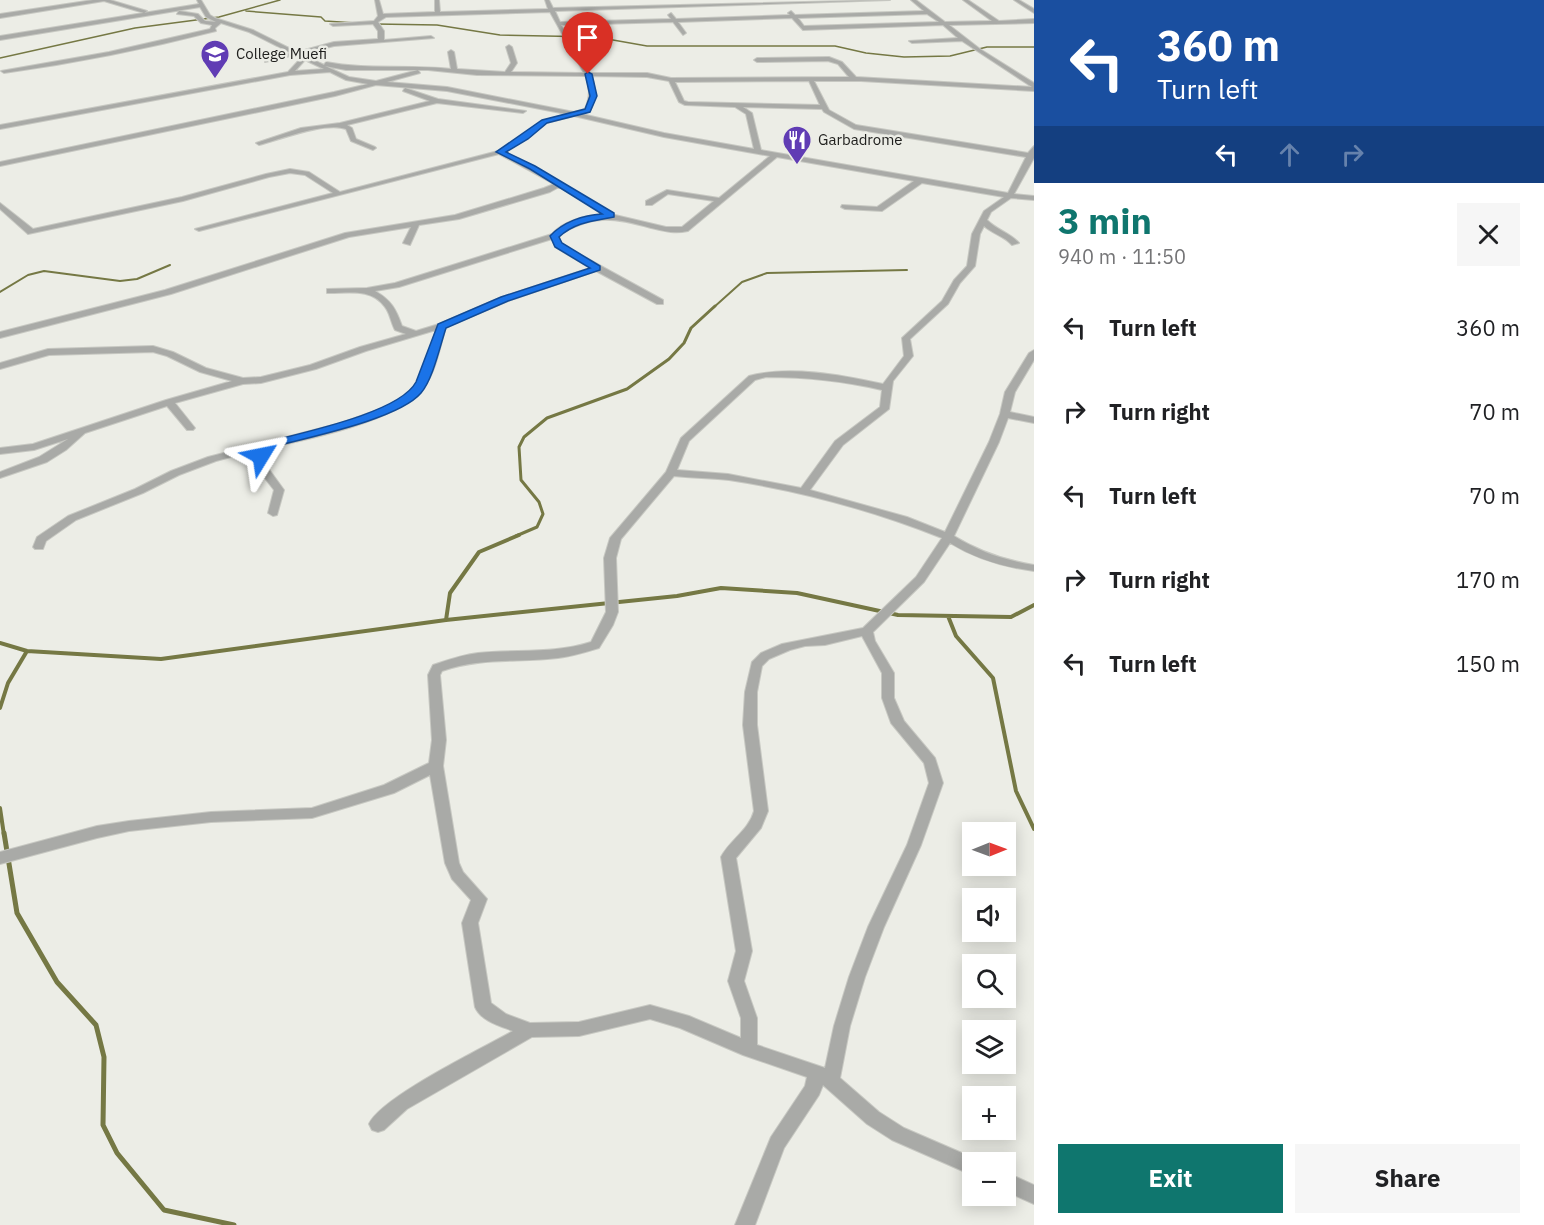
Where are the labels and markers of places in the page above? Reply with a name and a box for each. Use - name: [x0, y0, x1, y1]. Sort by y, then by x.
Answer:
- pin: [562, 12, 613, 74]
- school or university icon: College Muefi: [199, 38, 231, 80]
- place label: College Muefi: [236, 44, 327, 63]
- restaurant icon: Garbadrome: [781, 124, 813, 166]
- place label: Garbadrome: [818, 130, 903, 149]

